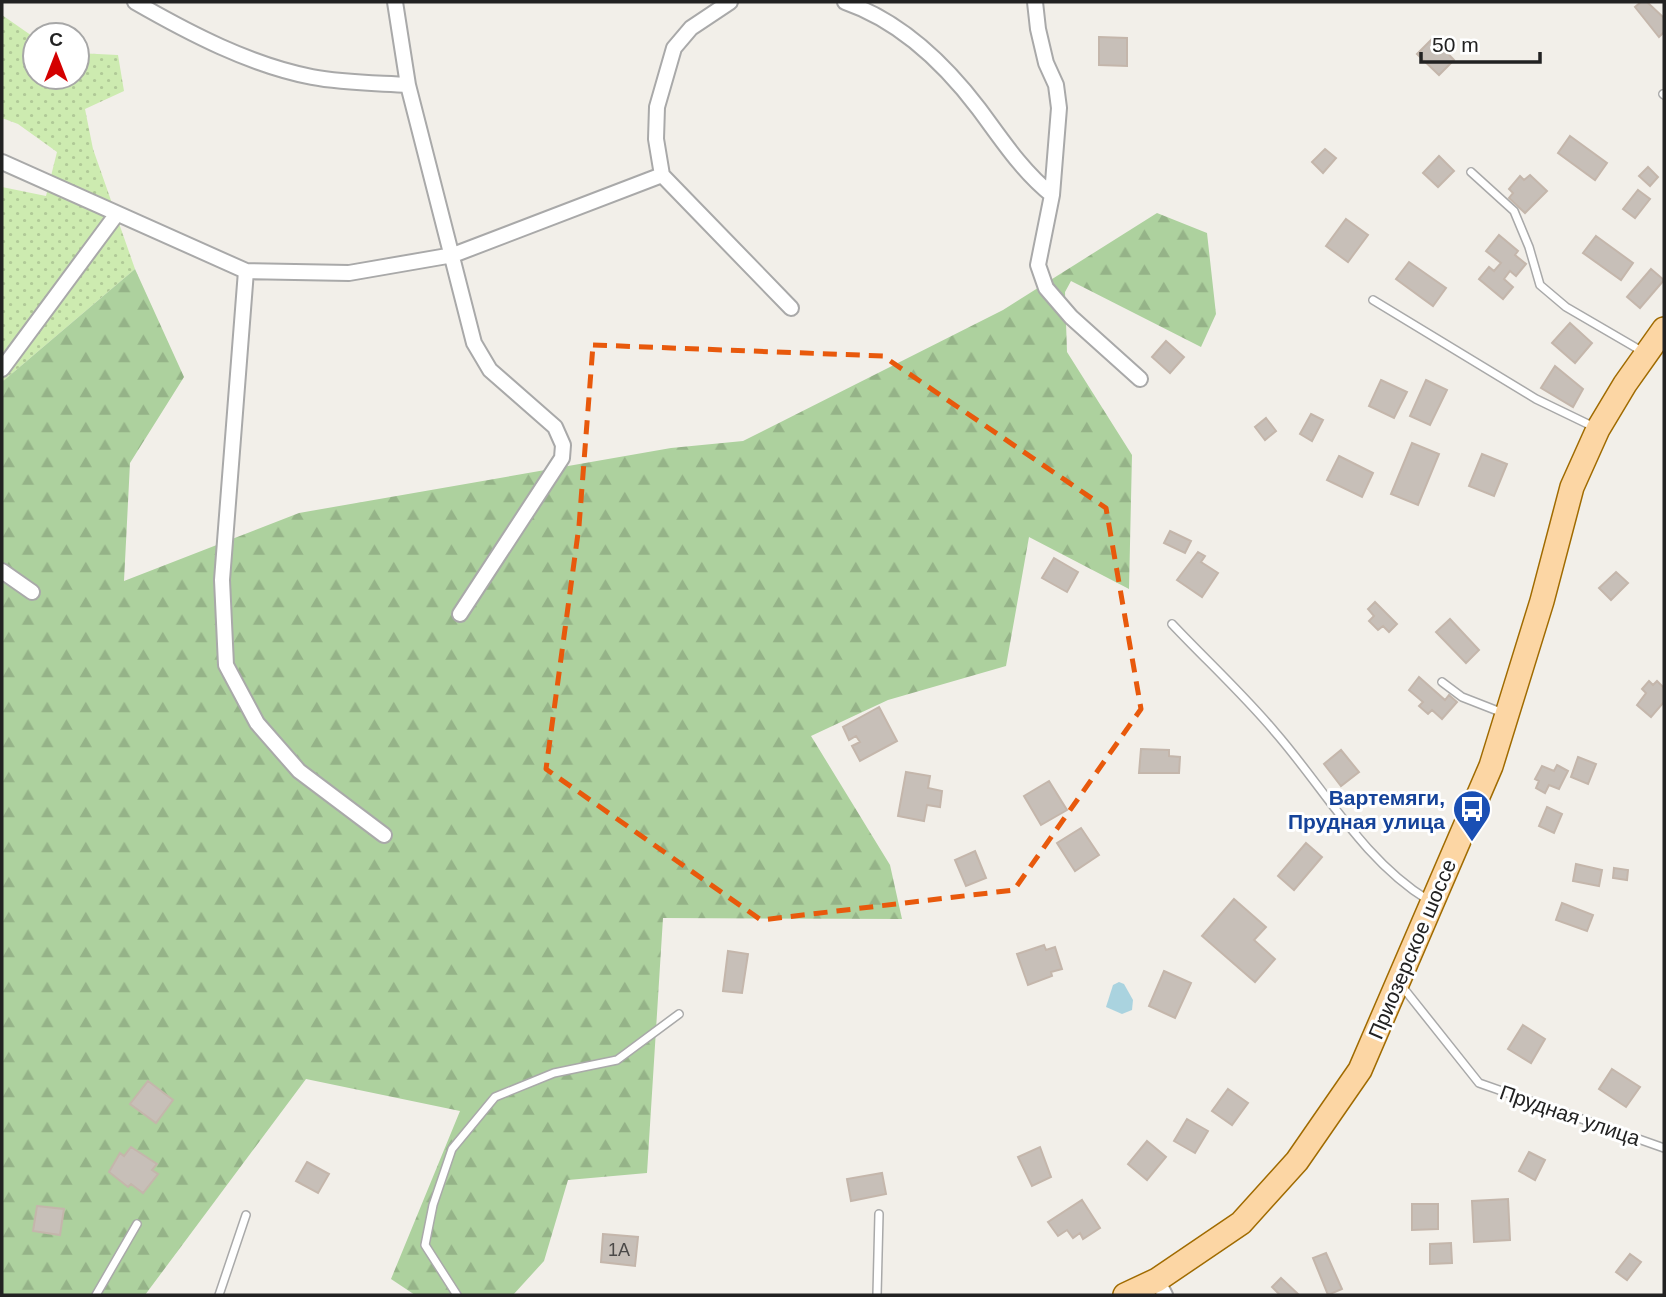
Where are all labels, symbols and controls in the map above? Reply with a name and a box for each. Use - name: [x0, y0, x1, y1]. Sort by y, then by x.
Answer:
- north arrow: [21, 21, 91, 91]
- scale bar: [1421, 21, 1540, 65]
- text: С: [49, 29, 63, 50]
- text: 50 m: [1432, 33, 1479, 56]
- place label: Вартемяги, Прудная улица: [1288, 786, 1445, 833]
- bus stop icon: Вартемяги, Прудная улица: [1451, 788, 1493, 843]
- street label: Приозерское шоссе: [1364, 856, 1460, 1042]
- street label: Прудная улица: [1497, 1080, 1643, 1150]
- house number: 1А: [608, 1240, 630, 1260]

